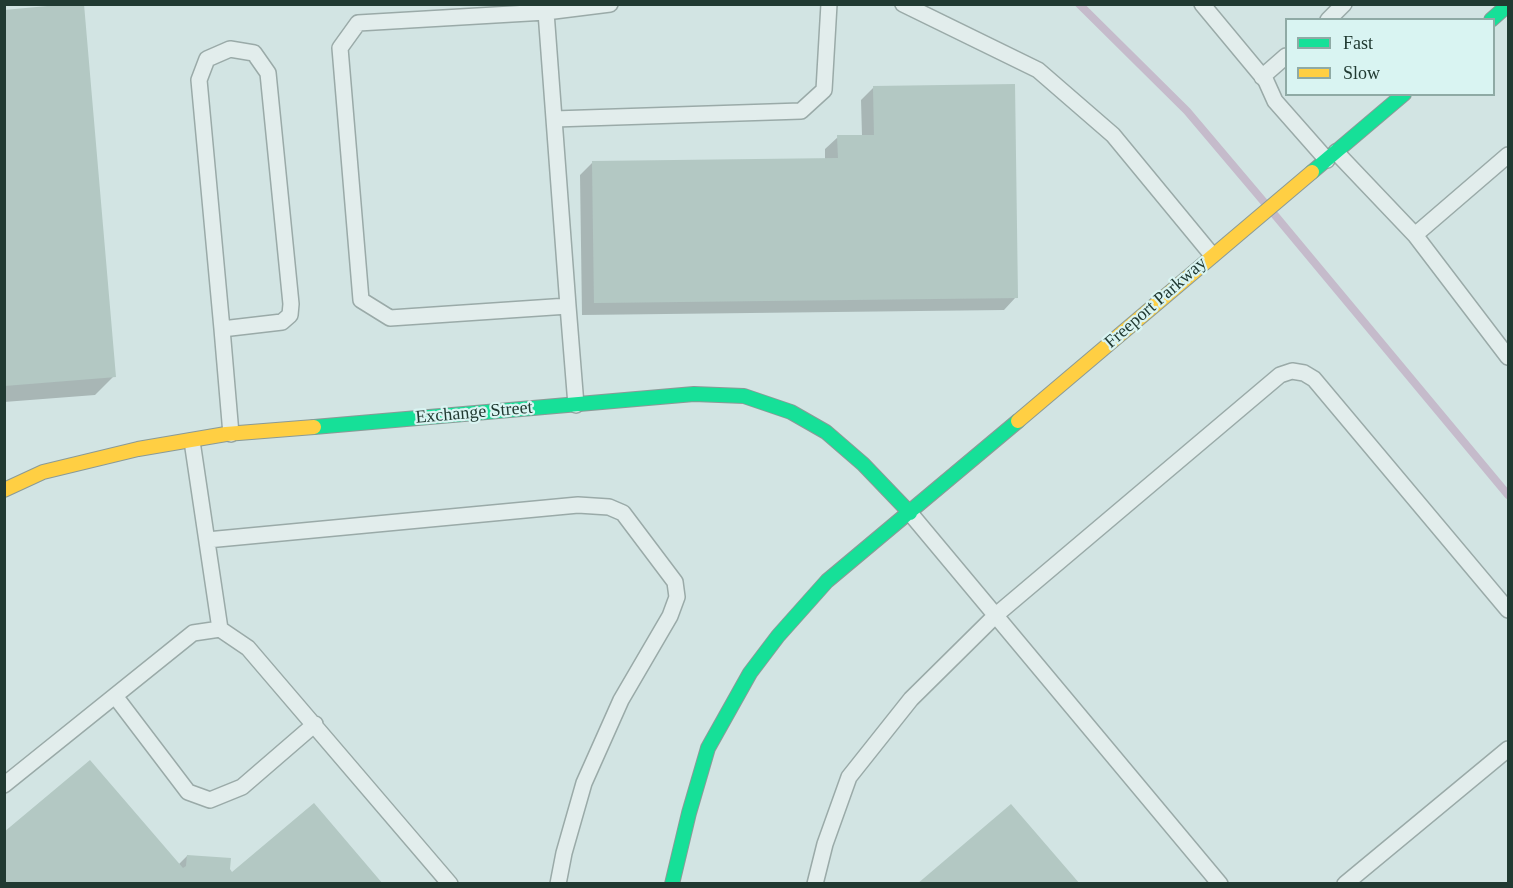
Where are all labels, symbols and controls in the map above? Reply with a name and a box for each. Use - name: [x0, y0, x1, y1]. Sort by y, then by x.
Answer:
- legend: [1285, 18, 1495, 96]
- text: Fast: [1343, 33, 1373, 53]
- text: Slow: [1343, 63, 1380, 83]
- street label: Freeport Parkway: [1100, 253, 1212, 353]
- street label: Exchange Street: [415, 397, 533, 429]

